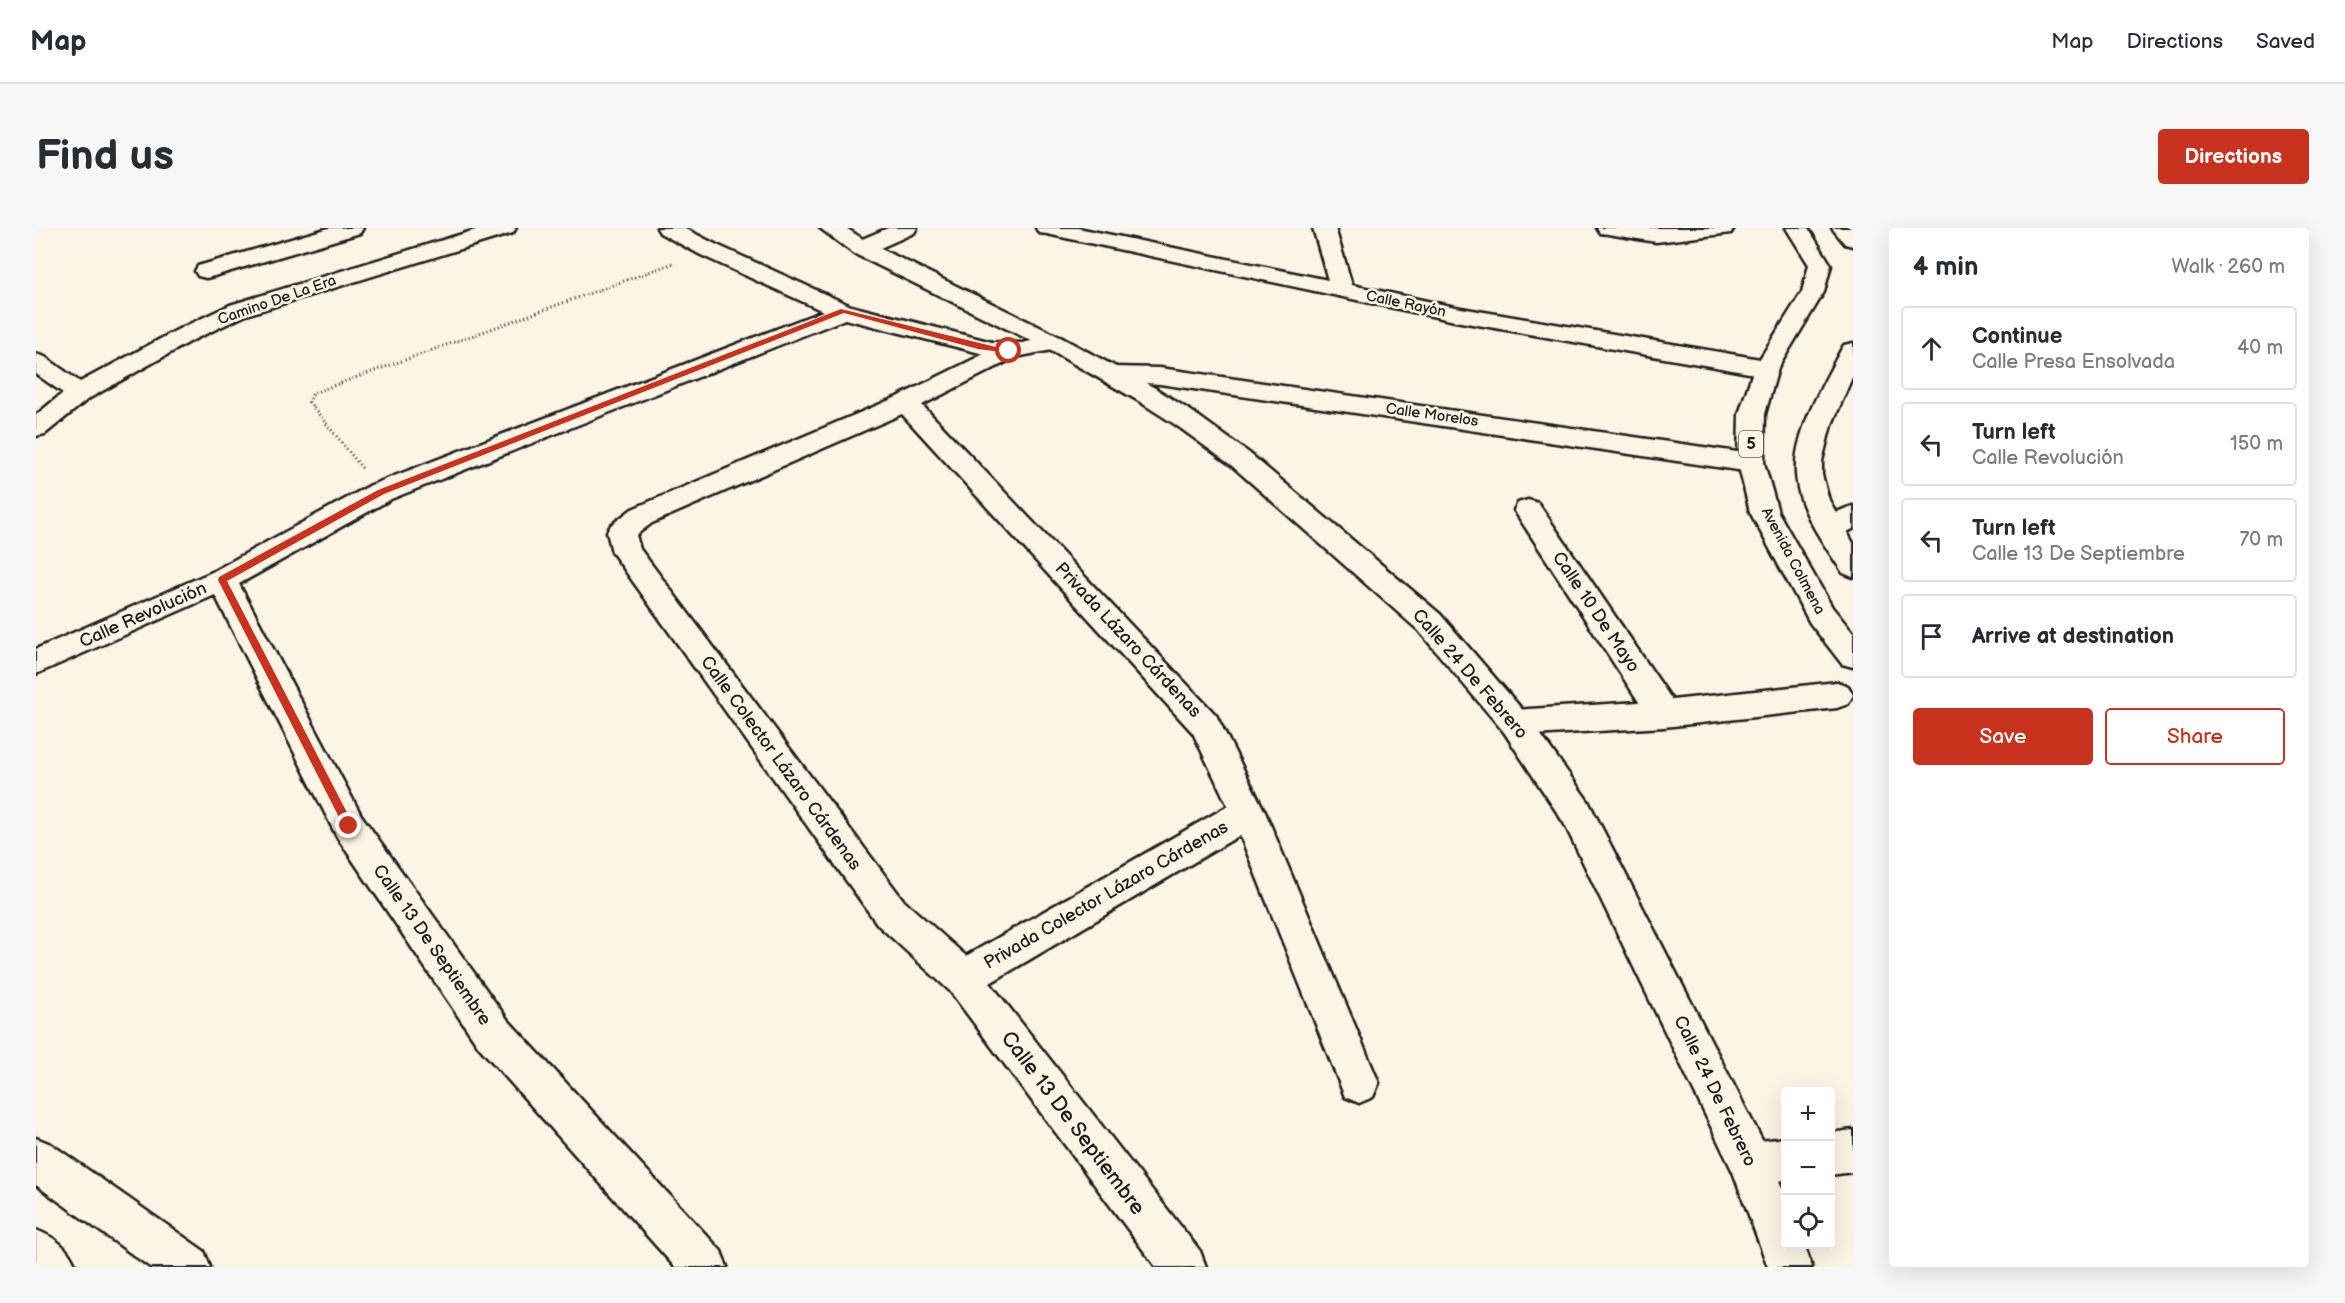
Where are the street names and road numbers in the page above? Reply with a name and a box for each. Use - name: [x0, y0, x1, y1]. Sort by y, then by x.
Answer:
- street label: Camino De La Era: [215, 271, 339, 329]
- street label: Calle Rayón: [1364, 286, 1448, 322]
- street label: Calle Morelos: [1384, 399, 1480, 431]
- road number: 5: [1739, 431, 1763, 457]
- street label: Avenida Colmena: [1757, 504, 1829, 618]
- street label: Calle 10 De Mayo: [1548, 548, 1644, 676]
- street label: Privada Lázaro Cárdenas: [1051, 558, 1205, 722]
- street label: Calle Revolución: [76, 578, 210, 652]
- street label: Calle 24 De Febrero: [1408, 605, 1532, 743]
- street label: Calle Colector Lázaro Cárdenas: [696, 652, 866, 874]
- street label: Privada Colector Lázaro Cárdenas: [980, 816, 1232, 974]
- street label: Calle 13 De Septiembre: [368, 861, 496, 1030]
- street label: Calle 24 De Febrero: [1669, 1012, 1761, 1170]
- street label: Calle 13 De Septiembre: [996, 1026, 1150, 1220]

